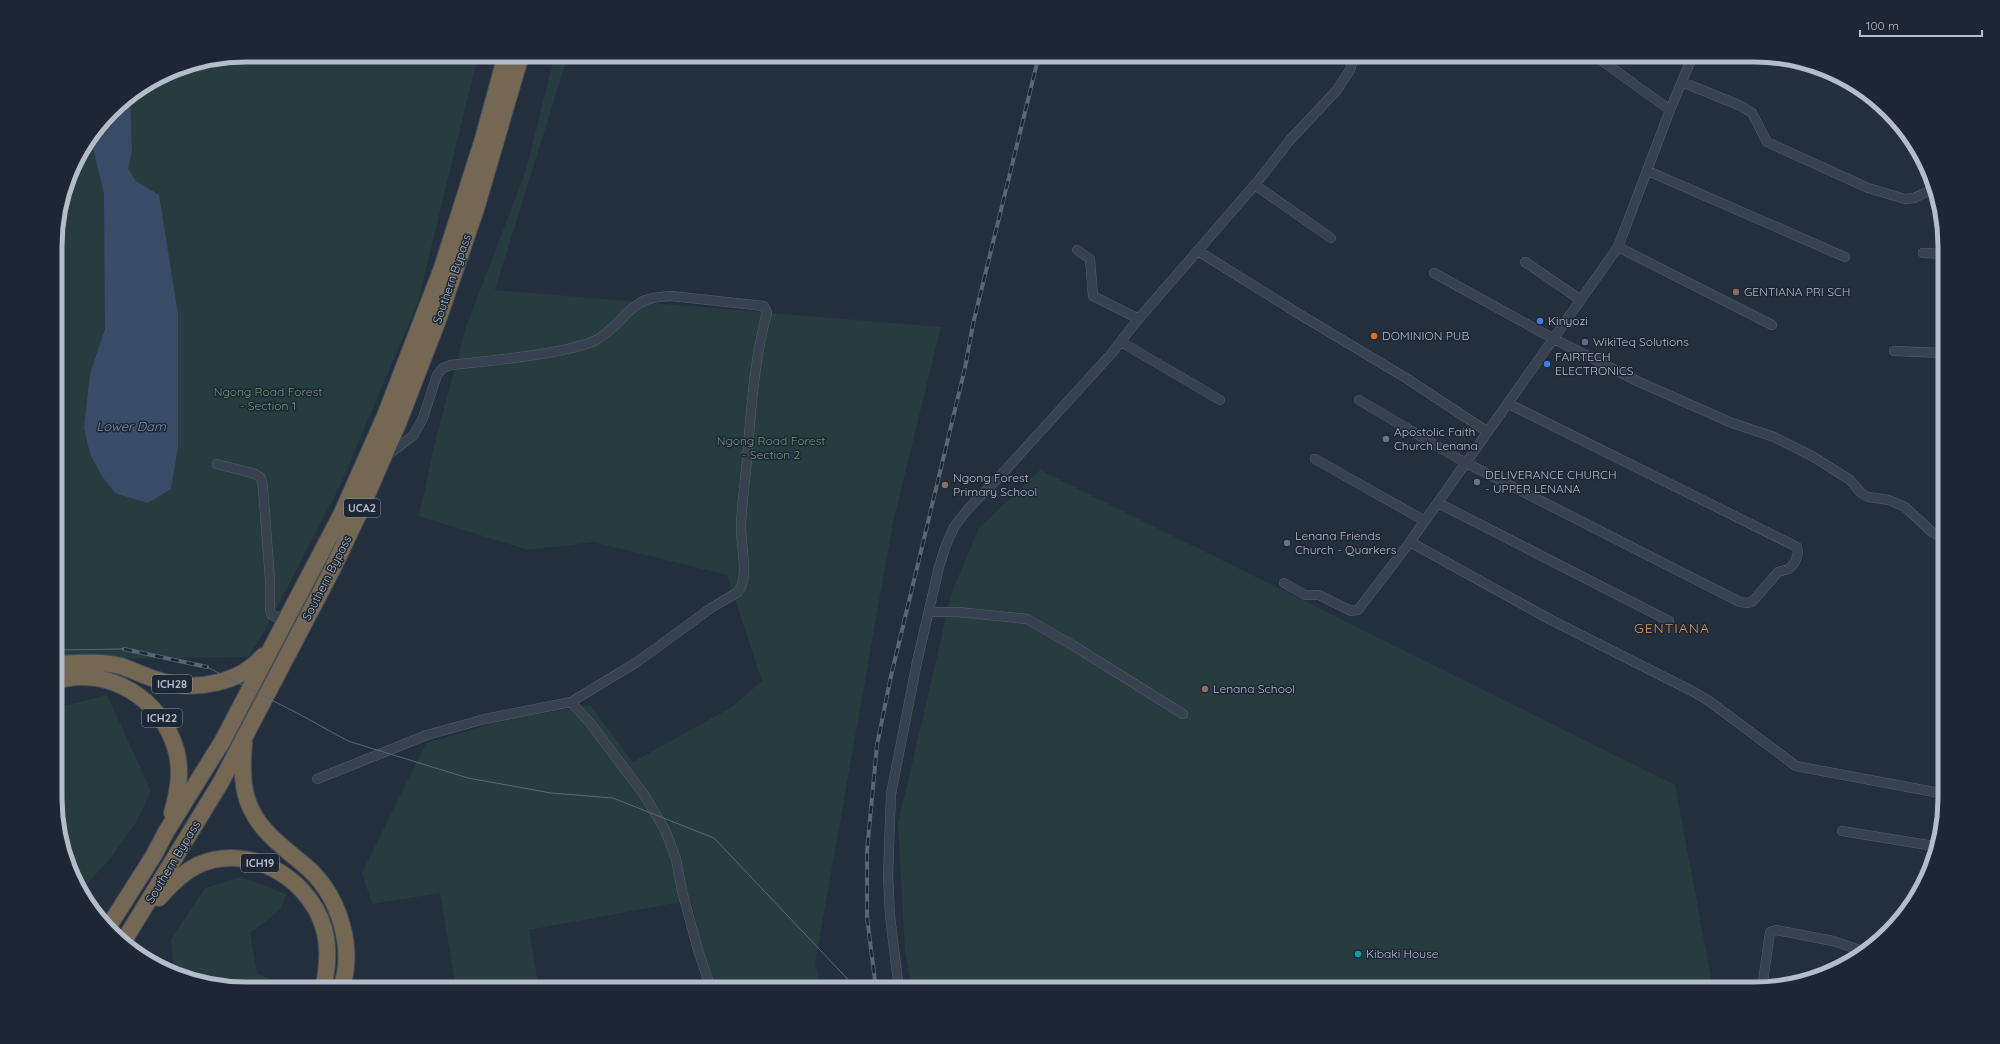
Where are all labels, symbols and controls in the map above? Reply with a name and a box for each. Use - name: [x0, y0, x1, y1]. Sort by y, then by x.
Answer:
- scale bar: [1860, 12, 1982, 38]
- text: 100 m: [1866, 18, 1899, 33]
- street label: Southern Bypass: [429, 232, 474, 326]
- place label: GENTIANA PRI SCH: [1744, 284, 1850, 299]
- marker: GENTIANA PRI SCH: [1731, 287, 1741, 297]
- place label: Kinyozi: [1548, 313, 1588, 328]
- marker: Kinyozi: [1535, 316, 1545, 326]
- place label: DOMINION PUB: [1382, 328, 1469, 343]
- marker: DOMINION PUB: [1369, 331, 1379, 341]
- place label: WikiTeq Solutions: [1593, 334, 1689, 349]
- marker: WikiTeq Solutions: [1580, 337, 1590, 347]
- place label: FAIRTECH ELECTRONICS: [1555, 349, 1634, 378]
- marker: FAIRTECH ELECTRONICS: [1542, 359, 1552, 369]
- park label: Ngong Road Forest - Section 1: [214, 384, 322, 413]
- water label: Lower Dam: [96, 418, 167, 434]
- place label: Apostolic Faith Church Lenana: [1394, 424, 1478, 453]
- park label: Ngong Road Forest - Section 2: [717, 433, 825, 462]
- marker: Apostolic Faith Church Lenana: [1381, 434, 1391, 444]
- place label: DELIVERANCE CHURCH - UPPER LENANA: [1485, 467, 1617, 496]
- place label: Ngong Forest Primary School: [953, 470, 1037, 499]
- marker: DELIVERANCE CHURCH - UPPER LENANA: [1472, 477, 1482, 487]
- marker: Ngong Forest Primary School: [940, 480, 950, 490]
- road number: UCA2: [344, 499, 380, 517]
- place label: Lenana Friends Church - Quarkers: [1295, 528, 1397, 557]
- street label: Southern Bypass: [299, 532, 355, 623]
- marker: Lenana Friends Church - Quarkers: [1282, 538, 1292, 548]
- district label: GENTIANA: [1634, 619, 1710, 637]
- road number: ICH28: [152, 675, 192, 693]
- place label: Lenana School: [1213, 681, 1295, 696]
- marker: Lenana School: [1200, 684, 1210, 694]
- road number: ICH22: [142, 709, 182, 727]
- street label: Southern Bypass: [142, 817, 203, 906]
- road number: ICH19: [241, 854, 279, 872]
- place label: Kibaki House: [1366, 946, 1439, 961]
- marker: Kibaki House: [1353, 949, 1363, 959]

